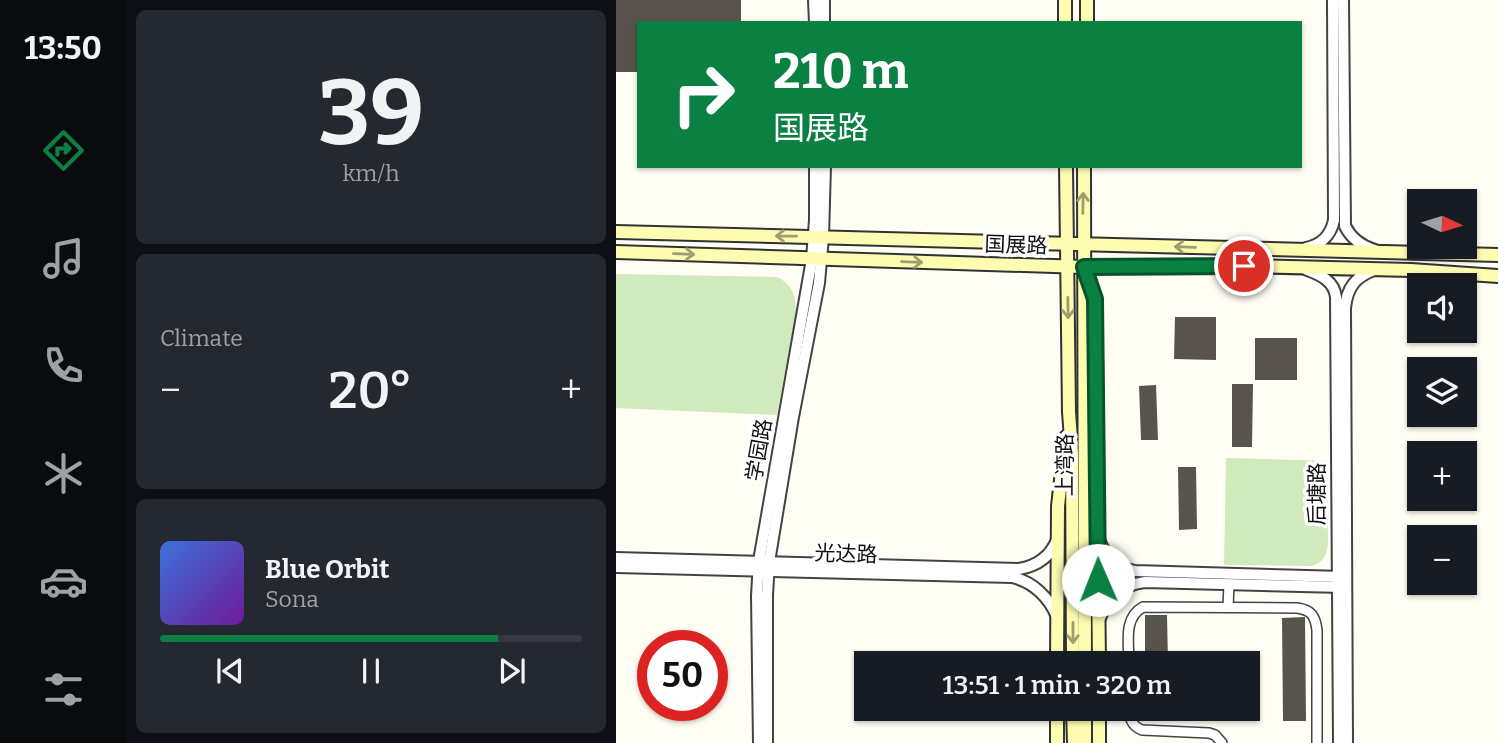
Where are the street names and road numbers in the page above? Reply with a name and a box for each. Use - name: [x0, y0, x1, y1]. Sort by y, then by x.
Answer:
- street label: 国展路: [984, 231, 1048, 259]
- street label: 学园路: [741, 417, 777, 483]
- street label: 上湾路: [1052, 434, 1078, 497]
- street label: 后塘路: [1304, 463, 1330, 526]
- street label: 光达路: [814, 540, 878, 568]

